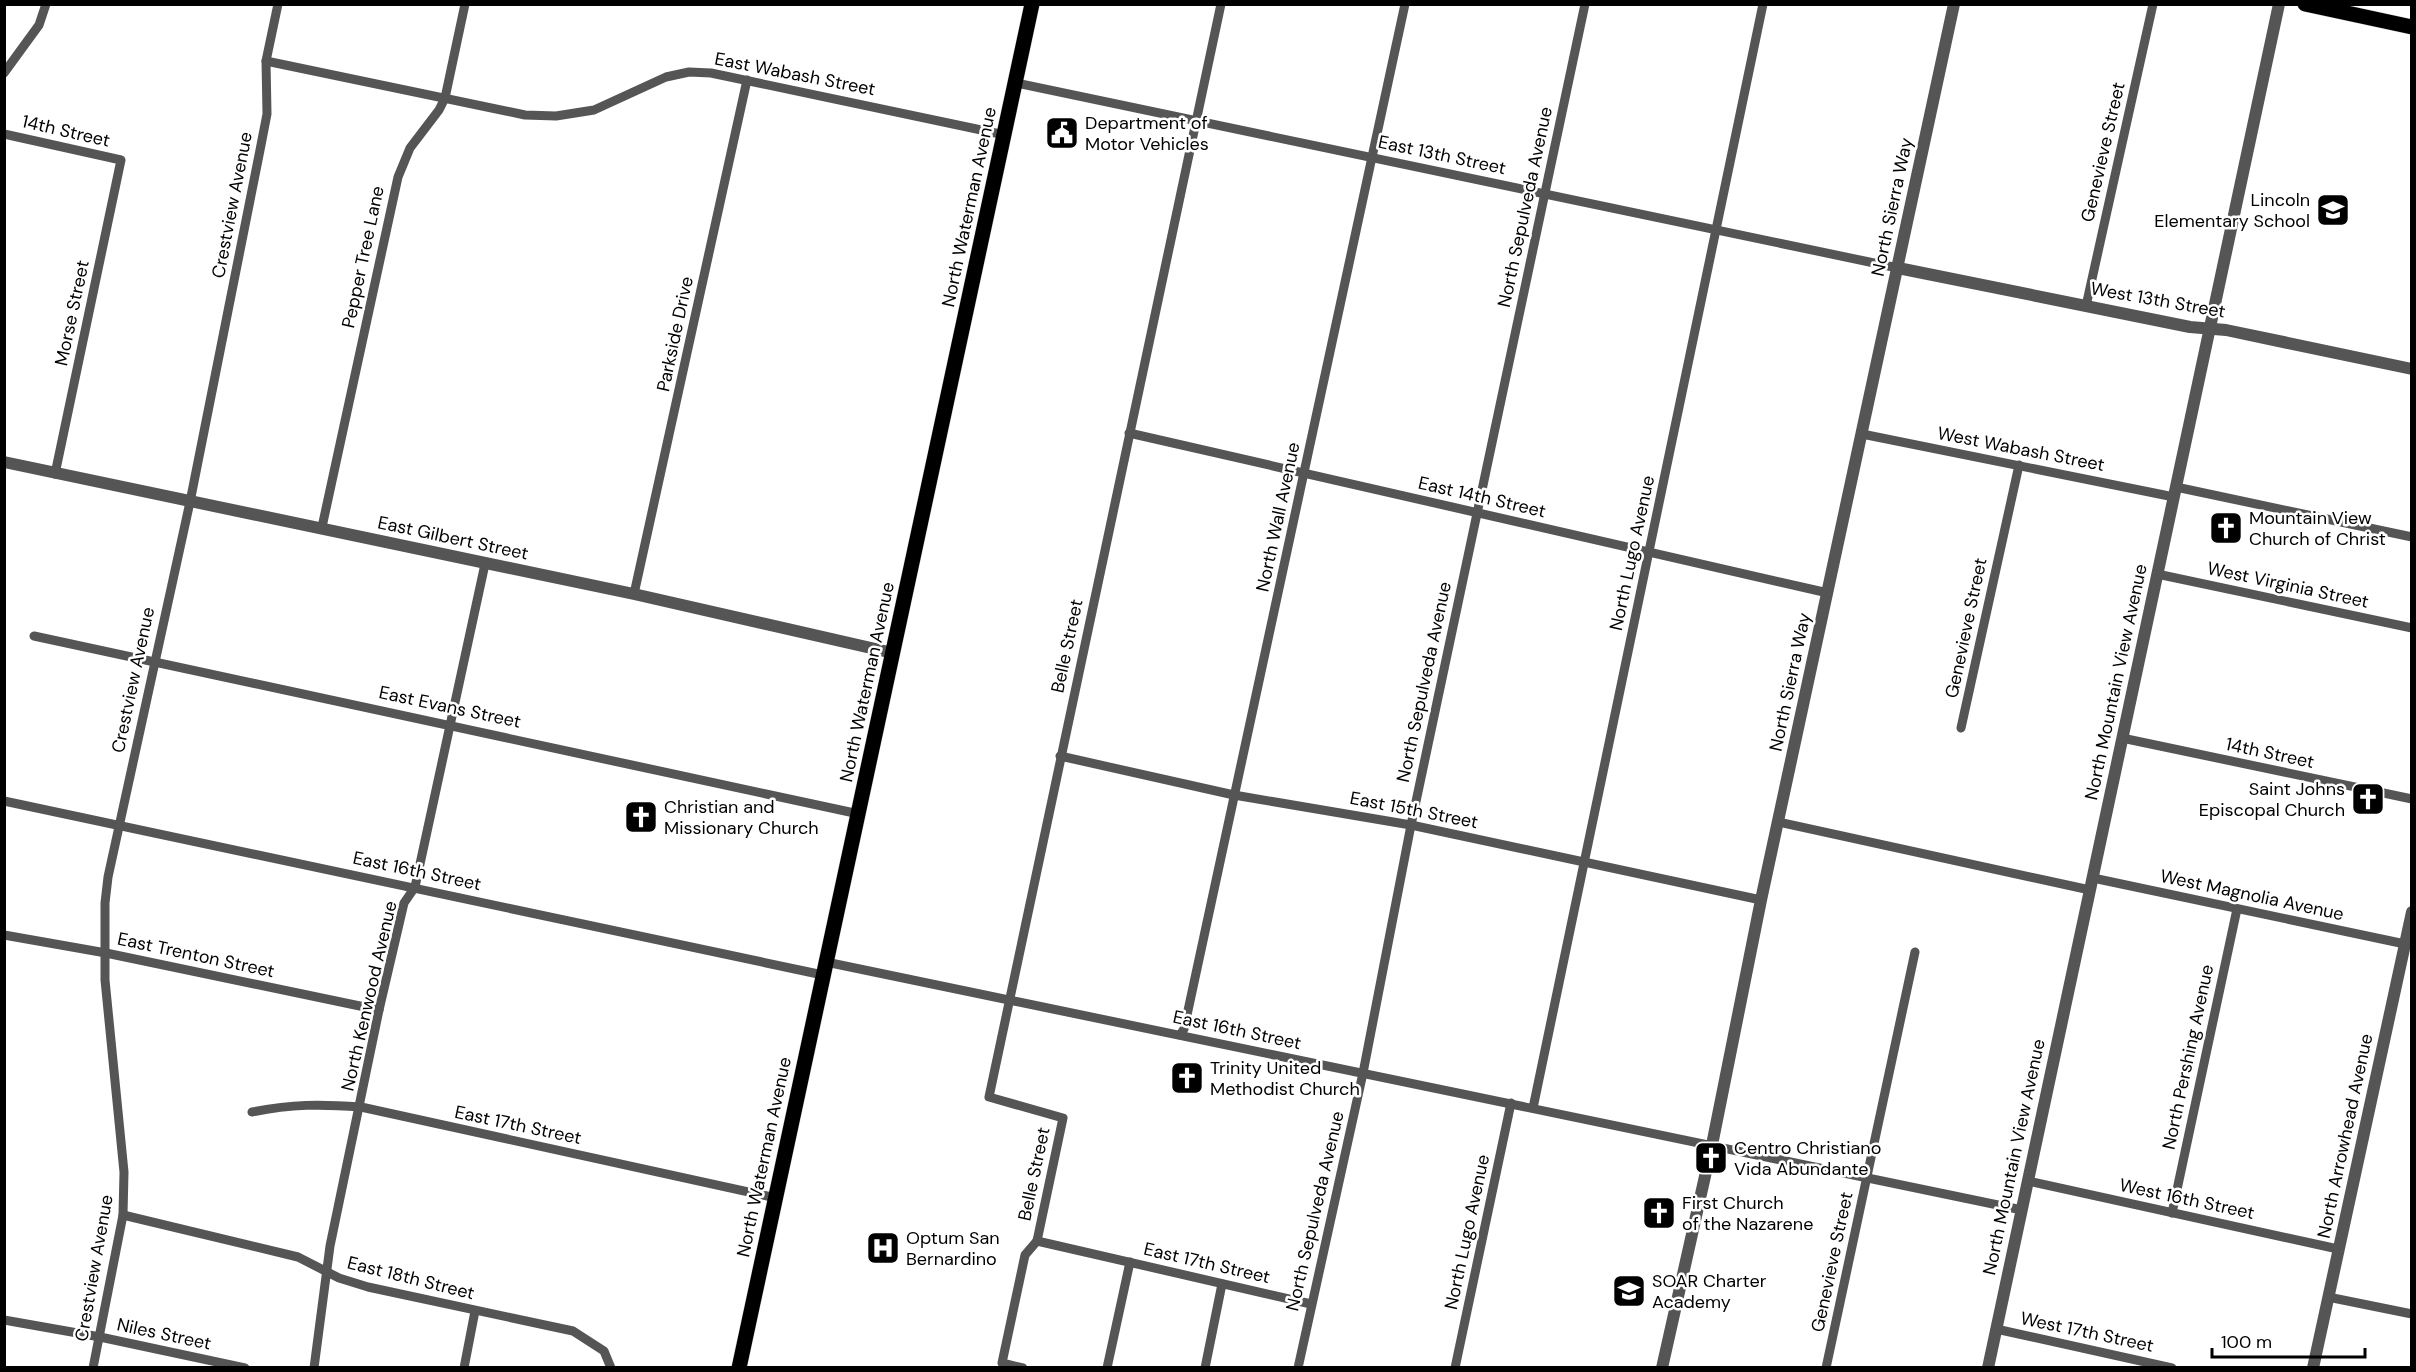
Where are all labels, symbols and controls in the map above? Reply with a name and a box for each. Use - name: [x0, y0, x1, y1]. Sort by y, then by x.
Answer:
- street label: East Wabash Street: [713, 47, 877, 101]
- street label: Genevieve Street: [2075, 80, 2131, 224]
- street label: North Sepulveda Avenue: [1492, 104, 1558, 310]
- street label: North Waterman Avenue: [936, 105, 1002, 309]
- street label: 14th Street: [20, 109, 112, 153]
- place label: Department of Motor Vehicles: [1085, 111, 1209, 156]
- public building icon: Department of Motor Vehicles: [1044, 115, 1080, 151]
- street label: Crestview Avenue: [206, 130, 258, 280]
- street label: East 13th Street: [1376, 130, 1508, 180]
- street label: North Sierra Way: [1866, 136, 1918, 278]
- street label: Pepper Tree Lane: [336, 184, 390, 330]
- place label: Lincoln Elementary School: [2154, 188, 2310, 233]
- school or university icon: Lincoln Elementary School: [2315, 192, 2351, 228]
- street label: Morse Street: [49, 258, 95, 368]
- street label: Parkside Drive: [651, 274, 699, 394]
- street label: West 13th Street: [2089, 276, 2227, 324]
- street label: West Wabash Street: [1935, 421, 2107, 477]
- street label: North Wall Avenue: [1250, 440, 1306, 594]
- street label: East 14th Street: [1416, 471, 1548, 523]
- street label: North Lugo Avenue: [1604, 473, 1660, 633]
- place label: Mountain View Church of Christ: [2249, 506, 2386, 551]
- street label: East Gilbert Street: [375, 510, 531, 566]
- church icon: Mountain View Church of Christ: [2208, 510, 2244, 546]
- street label: Genevieve Street: [1939, 556, 1993, 700]
- street label: West Virginia Street: [2205, 556, 2371, 614]
- street label: North Mountain View Avenue: [2079, 562, 2153, 802]
- street label: North Sepulveda Avenue: [1391, 579, 1457, 785]
- street label: North Waterman Avenue: [834, 580, 900, 784]
- street label: Belle Street: [1045, 597, 1089, 695]
- street label: Crestview Avenue: [106, 605, 160, 755]
- street label: North Sierra Way: [1764, 611, 1816, 753]
- street label: East Evans Street: [377, 680, 523, 734]
- street label: 14th Street: [2224, 732, 2316, 774]
- place label: Saint Johns Episcopal Church: [2199, 777, 2345, 822]
- church icon: Saint Johns Episcopal Church: [2350, 781, 2386, 817]
- street label: East 15th Street: [1348, 786, 1480, 834]
- place label: Christian and Missionary Church: [664, 795, 819, 840]
- church icon: Christian and Missionary Church: [623, 799, 659, 835]
- street label: East 16th Street: [351, 846, 483, 896]
- street label: West Magnolia Avenue: [2158, 864, 2346, 926]
- street label: North Kenwood Avenue: [335, 899, 403, 1093]
- street label: East Trenton Street: [115, 927, 277, 983]
- street label: North Pershing Avenue: [2157, 962, 2219, 1152]
- street label: East 16th Street: [1171, 1005, 1303, 1055]
- street label: North Arrowhead Avenue: [2312, 1031, 2378, 1241]
- street label: North Mountain View Avenue: [1977, 1037, 2051, 1277]
- street label: North Waterman Avenue: [731, 1055, 797, 1259]
- place label: Trinity United Methodist Church: [1210, 1056, 1360, 1101]
- church icon: Trinity United Methodist Church: [1169, 1060, 1205, 1096]
- street label: East 17th Street: [452, 1100, 584, 1150]
- street label: North Sepulveda Avenue: [1280, 1109, 1350, 1313]
- street label: Belle Street: [1012, 1125, 1056, 1223]
- place label: Centro Christiano Vida Abundante: [1734, 1136, 1881, 1181]
- church icon: Centro Christiano Vida Abundante: [1693, 1140, 1729, 1176]
- street label: North Lugo Avenue: [1439, 1152, 1495, 1312]
- street label: West 16th Street: [2117, 1173, 2257, 1225]
- street label: Genevieve Street: [1805, 1190, 1859, 1334]
- place label: First Church of the Nazarene: [1682, 1191, 1813, 1236]
- street label: Crestview Avenue: [69, 1193, 119, 1343]
- church icon: First Church of the Nazarene: [1641, 1195, 1677, 1231]
- place label: Optum San Bernardino: [906, 1226, 1000, 1271]
- hospital icon: Optum San Bernardino: [865, 1230, 901, 1266]
- street label: East 17th Street: [1142, 1237, 1272, 1289]
- street label: East 18th Street: [345, 1251, 477, 1305]
- place label: SOAR Charter Academy: [1652, 1269, 1767, 1314]
- school or university icon: SOAR Charter Academy: [1611, 1273, 1647, 1309]
- street label: West 17th Street: [2018, 1306, 2156, 1358]
- street label: Niles Street: [115, 1312, 213, 1356]
- scale bar: [2212, 1321, 2365, 1359]
- text: 100 m: [2221, 1330, 2272, 1354]

